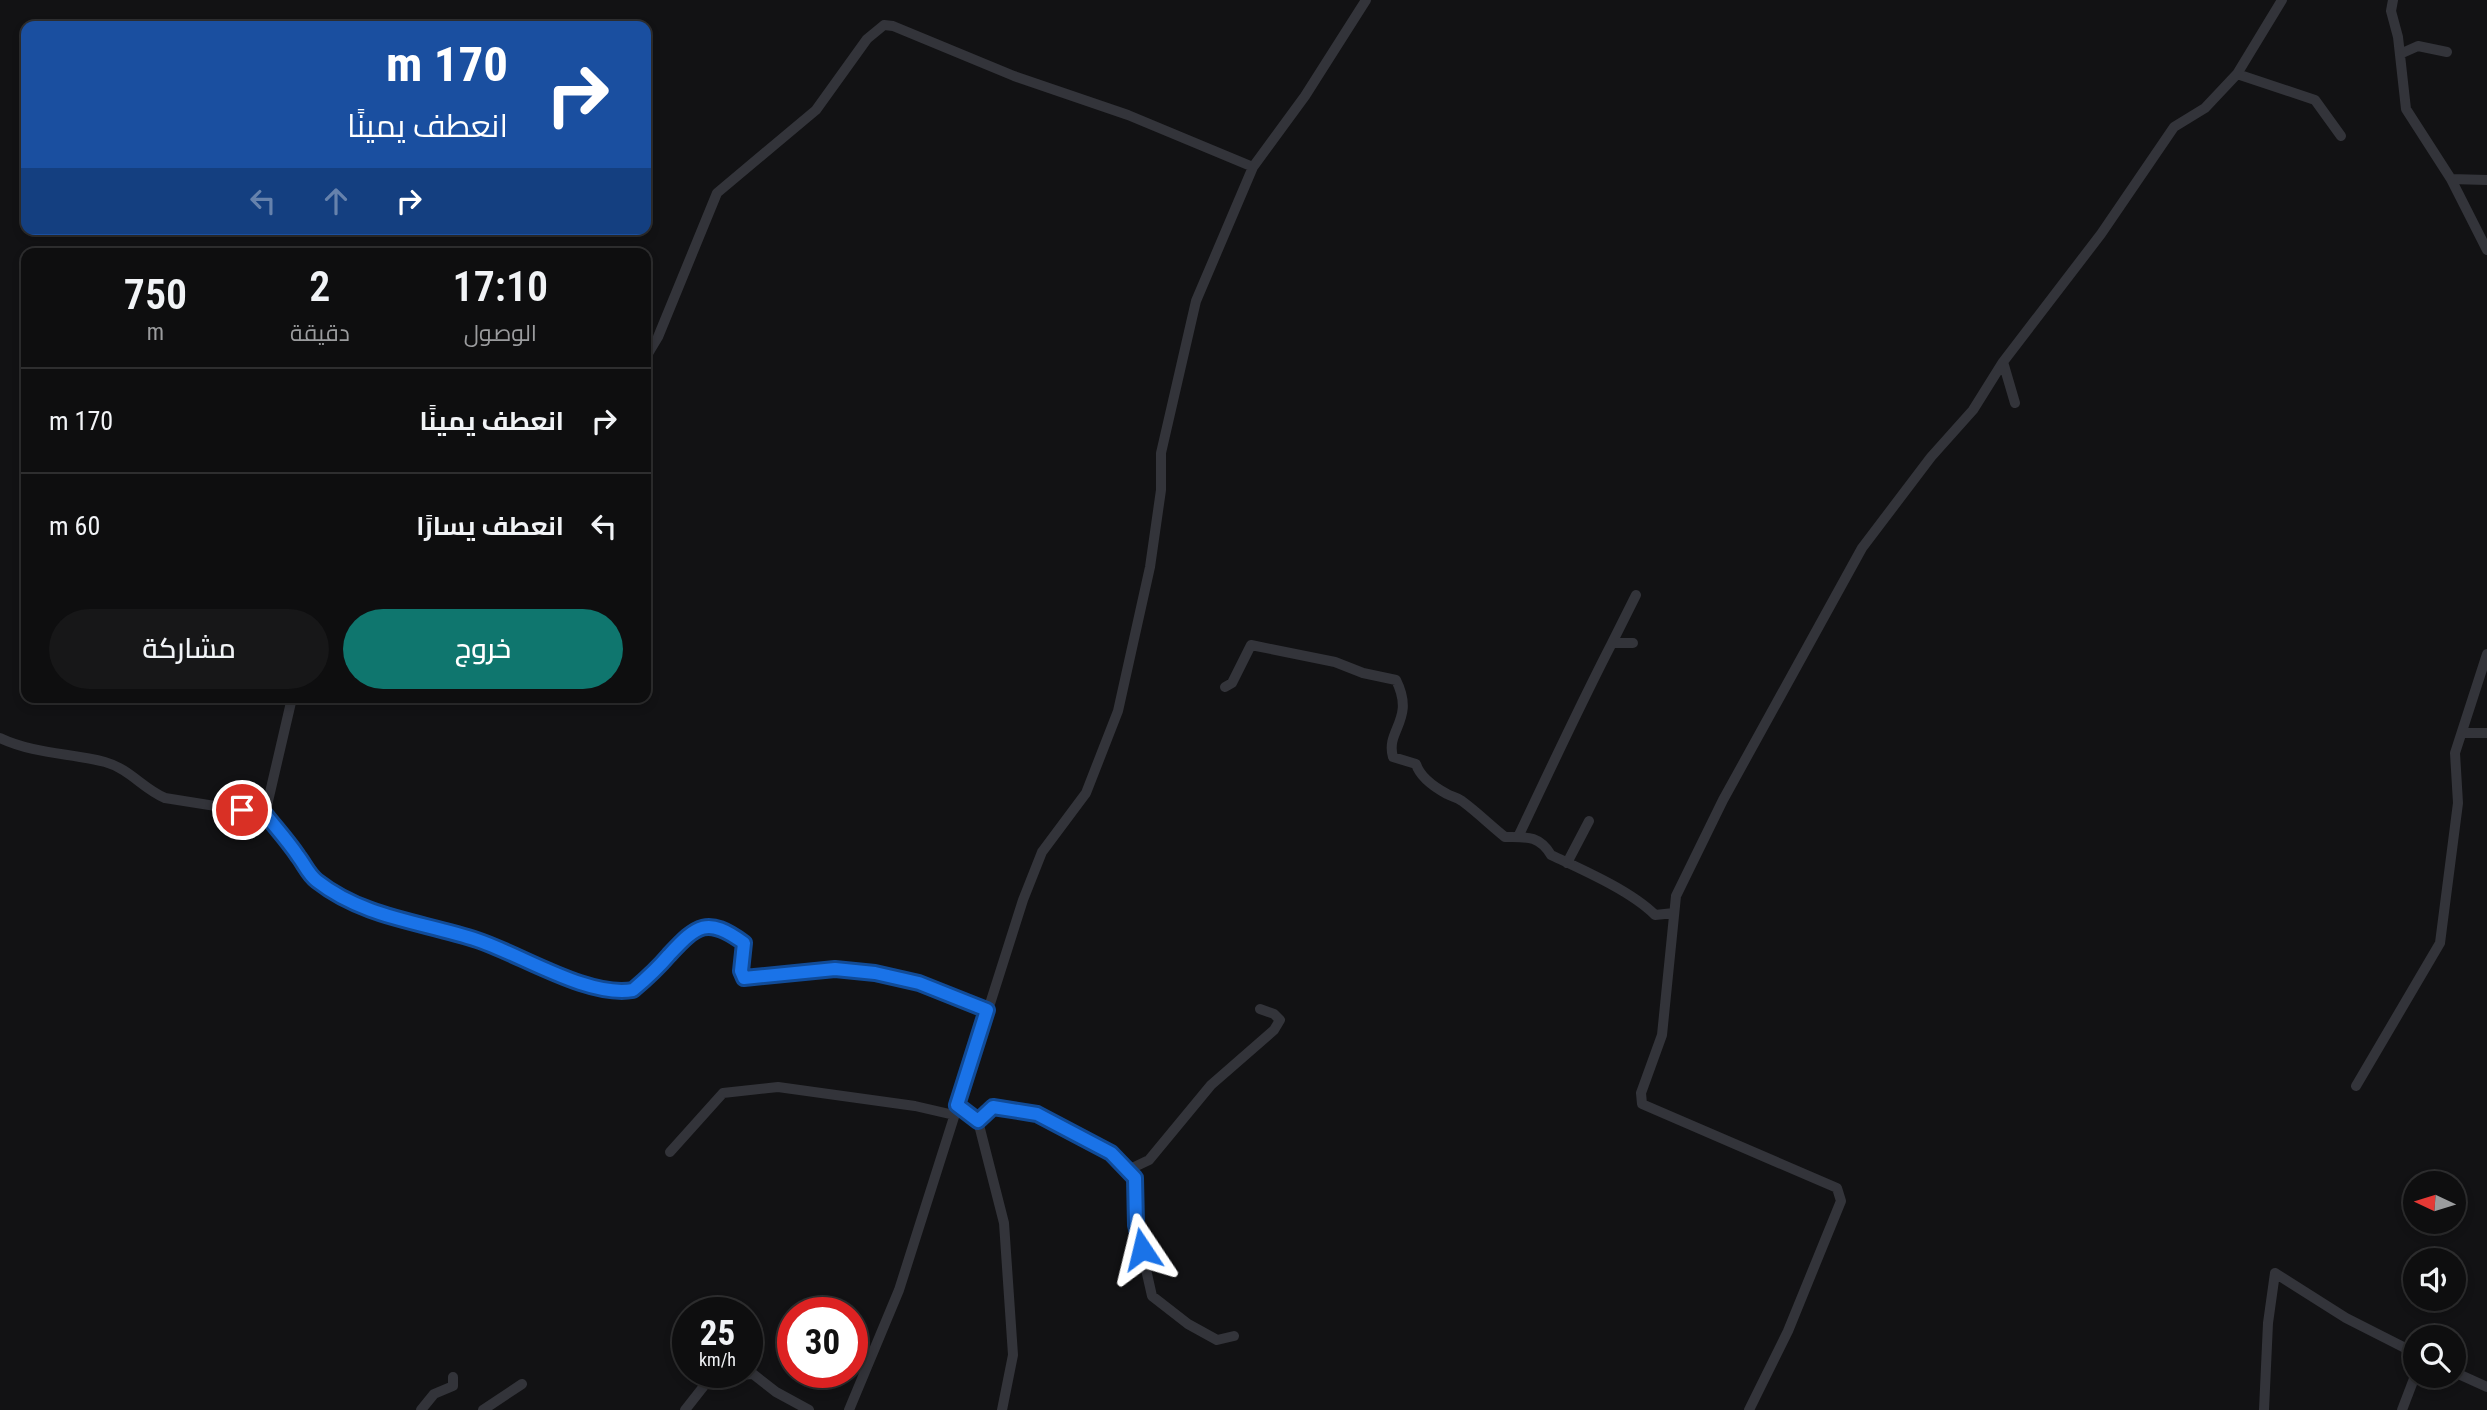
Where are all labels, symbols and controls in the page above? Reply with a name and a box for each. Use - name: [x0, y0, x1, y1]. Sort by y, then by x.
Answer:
- text: 170 m: [386, 36, 508, 93]
- icon: right: [532, 49, 623, 140]
- text: انعطف يمينًا: [347, 107, 508, 145]
- icon: left: [244, 182, 282, 220]
- icon: ahead: [317, 182, 355, 220]
- icon: right: [390, 182, 428, 220]
- text: 2: [309, 262, 330, 311]
- text: 17:10: [453, 262, 548, 311]
- text: 750: [124, 270, 187, 319]
- text: m: [147, 319, 164, 346]
- text: دقيقة: [290, 320, 350, 347]
- text: الوصول: [464, 320, 537, 347]
- icon: right: [585, 402, 623, 440]
- text: 170 m: [49, 406, 113, 436]
- text: انعطف يمينًا: [419, 406, 564, 436]
- icon: left: [585, 507, 623, 545]
- text: 60 m: [49, 511, 100, 541]
- text: انعطف يسارًا: [416, 511, 564, 541]
- button: مشاركة: [49, 609, 329, 689]
- button: خروج: [343, 609, 623, 689]
- pin: [212, 780, 272, 840]
- icon: arrive: [223, 791, 261, 829]
- north arrow: [2403, 1171, 2466, 1234]
- map controls: [2403, 1171, 2466, 1388]
- position arrow: [1105, 1212, 1179, 1286]
- button: sound: [2403, 1248, 2466, 1311]
- speed limit sign: 30: [777, 1297, 868, 1388]
- text: 25: [700, 1313, 735, 1354]
- button: search: [2403, 1325, 2466, 1388]
- text: km/h: [699, 1349, 736, 1370]

